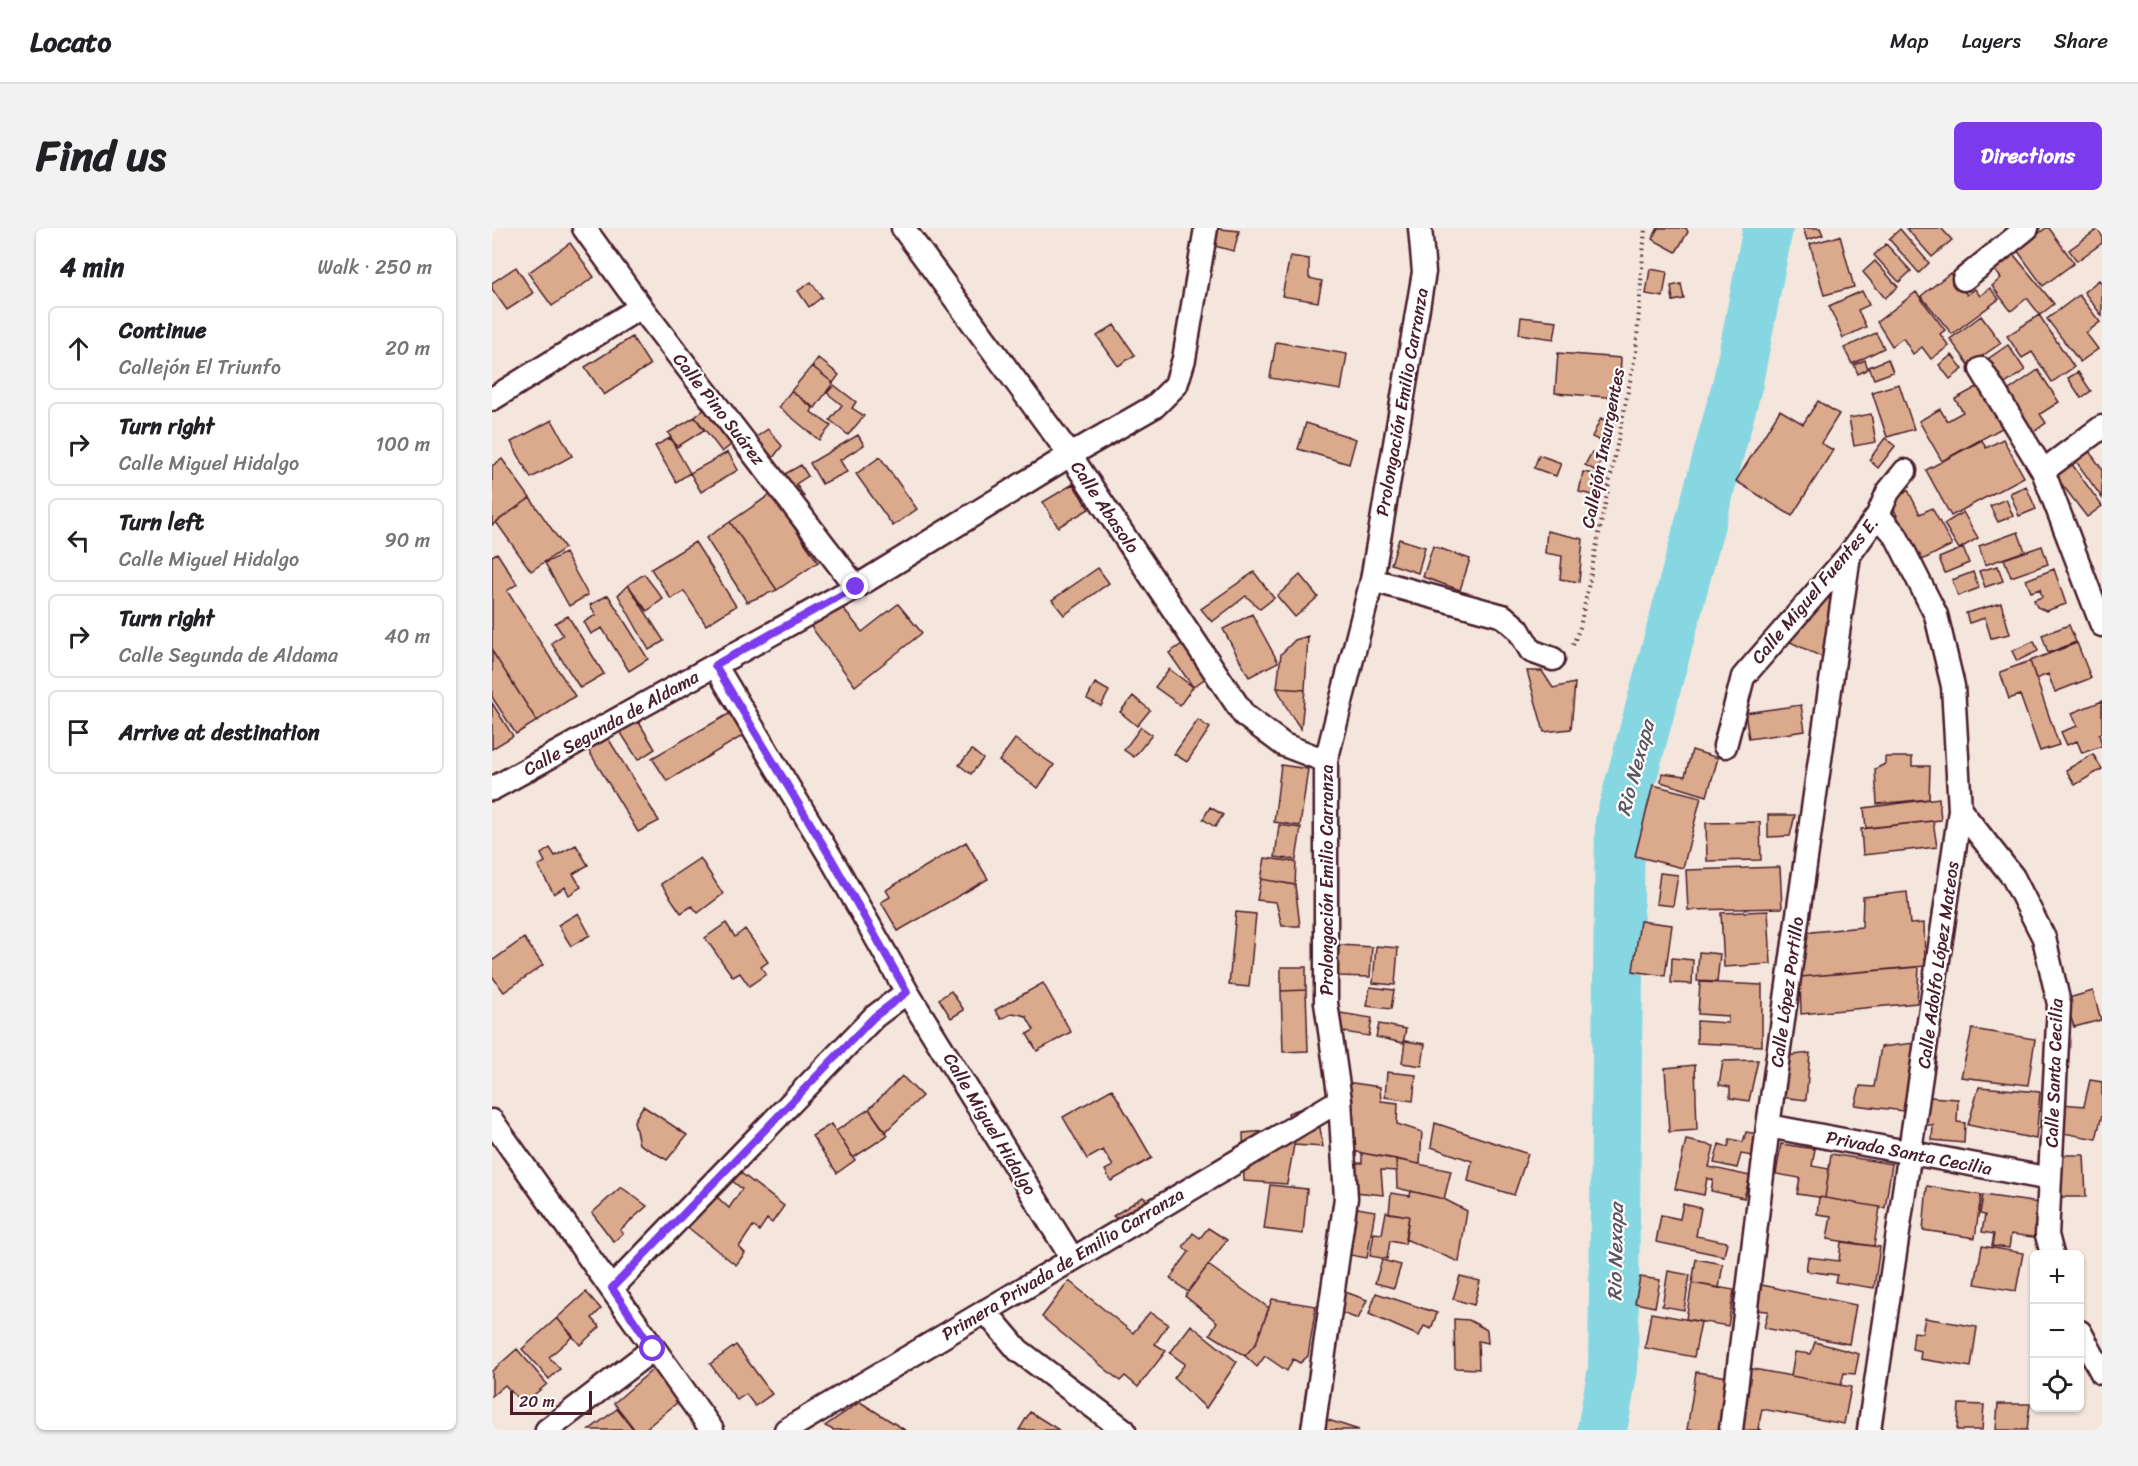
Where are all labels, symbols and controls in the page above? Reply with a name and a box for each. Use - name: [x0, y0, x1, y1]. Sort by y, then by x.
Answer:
- text: Locato: [30, 17, 111, 66]
- text: Map: [1890, 22, 1929, 60]
- text: Layers: [1962, 22, 2021, 60]
- text: Share: [2054, 22, 2108, 60]
- text: Find us: [36, 119, 166, 193]
- button: Directions: [1954, 122, 2102, 190]
- text: 4 min: [60, 244, 124, 290]
- text: Walk · 250 m: [318, 250, 432, 285]
- street label: Prolongación Emilio Carranza: [1366, 285, 1438, 519]
- text: Continue: [119, 311, 207, 350]
- text: 20 m: [385, 331, 430, 366]
- icon: ahead: [62, 332, 95, 365]
- street label: Calle Pino Suárez: [664, 345, 774, 473]
- text: Callejón El Triunfo: [119, 350, 281, 385]
- street label: Callejón Insurgentes: [1572, 364, 1634, 531]
- text: Turn right: [119, 407, 214, 446]
- text: 100 m: [376, 427, 430, 462]
- icon: right: [62, 428, 95, 461]
- text: Calle Miguel Hidalgo: [119, 446, 299, 481]
- street label: Calle Abasolo: [1062, 454, 1148, 560]
- text: Turn left: [119, 503, 204, 542]
- street label: Calle Miguel Fuentes E.: [1743, 509, 1887, 671]
- text: 90 m: [385, 523, 430, 558]
- icon: left: [62, 524, 95, 557]
- text: Calle Miguel Hidalgo: [119, 542, 299, 577]
- route end: [842, 573, 868, 599]
- text: Turn right: [119, 599, 214, 638]
- text: 40 m: [384, 619, 430, 654]
- icon: right: [62, 620, 95, 653]
- text: Calle Segunda de Aldama: [119, 638, 338, 673]
- street label: Calle Segunda de Aldama: [517, 661, 706, 785]
- text: Arrive at destination: [119, 713, 320, 752]
- water label: Rio Nexapa: [1606, 714, 1666, 820]
- icon: arrive: [62, 716, 95, 749]
- street label: Prolongación Emilio Carranza: [1311, 764, 1343, 996]
- street label: Calle Adolfo López Mateos: [1908, 859, 1968, 1071]
- street label: Calle López Portillo: [1761, 915, 1813, 1069]
- street label: Calle Santa Cecilia: [2035, 997, 2073, 1148]
- street label: Calle Miguel Hidalgo: [935, 1046, 1045, 1202]
- street label: Privada Santa Cecilia: [1823, 1121, 1995, 1185]
- street label: Primera Privada de Emilio Carranza: [935, 1178, 1191, 1350]
- water label: Rio Nexapa: [1597, 1200, 1634, 1301]
- map controls: [2030, 1250, 2084, 1412]
- button: +: [2030, 1250, 2084, 1304]
- button: −: [2030, 1304, 2084, 1358]
- route start: [639, 1335, 665, 1361]
- button: locate: [2030, 1358, 2084, 1412]
- text: 20 m: [519, 1387, 555, 1416]
- scale bar: [510, 1388, 592, 1416]

